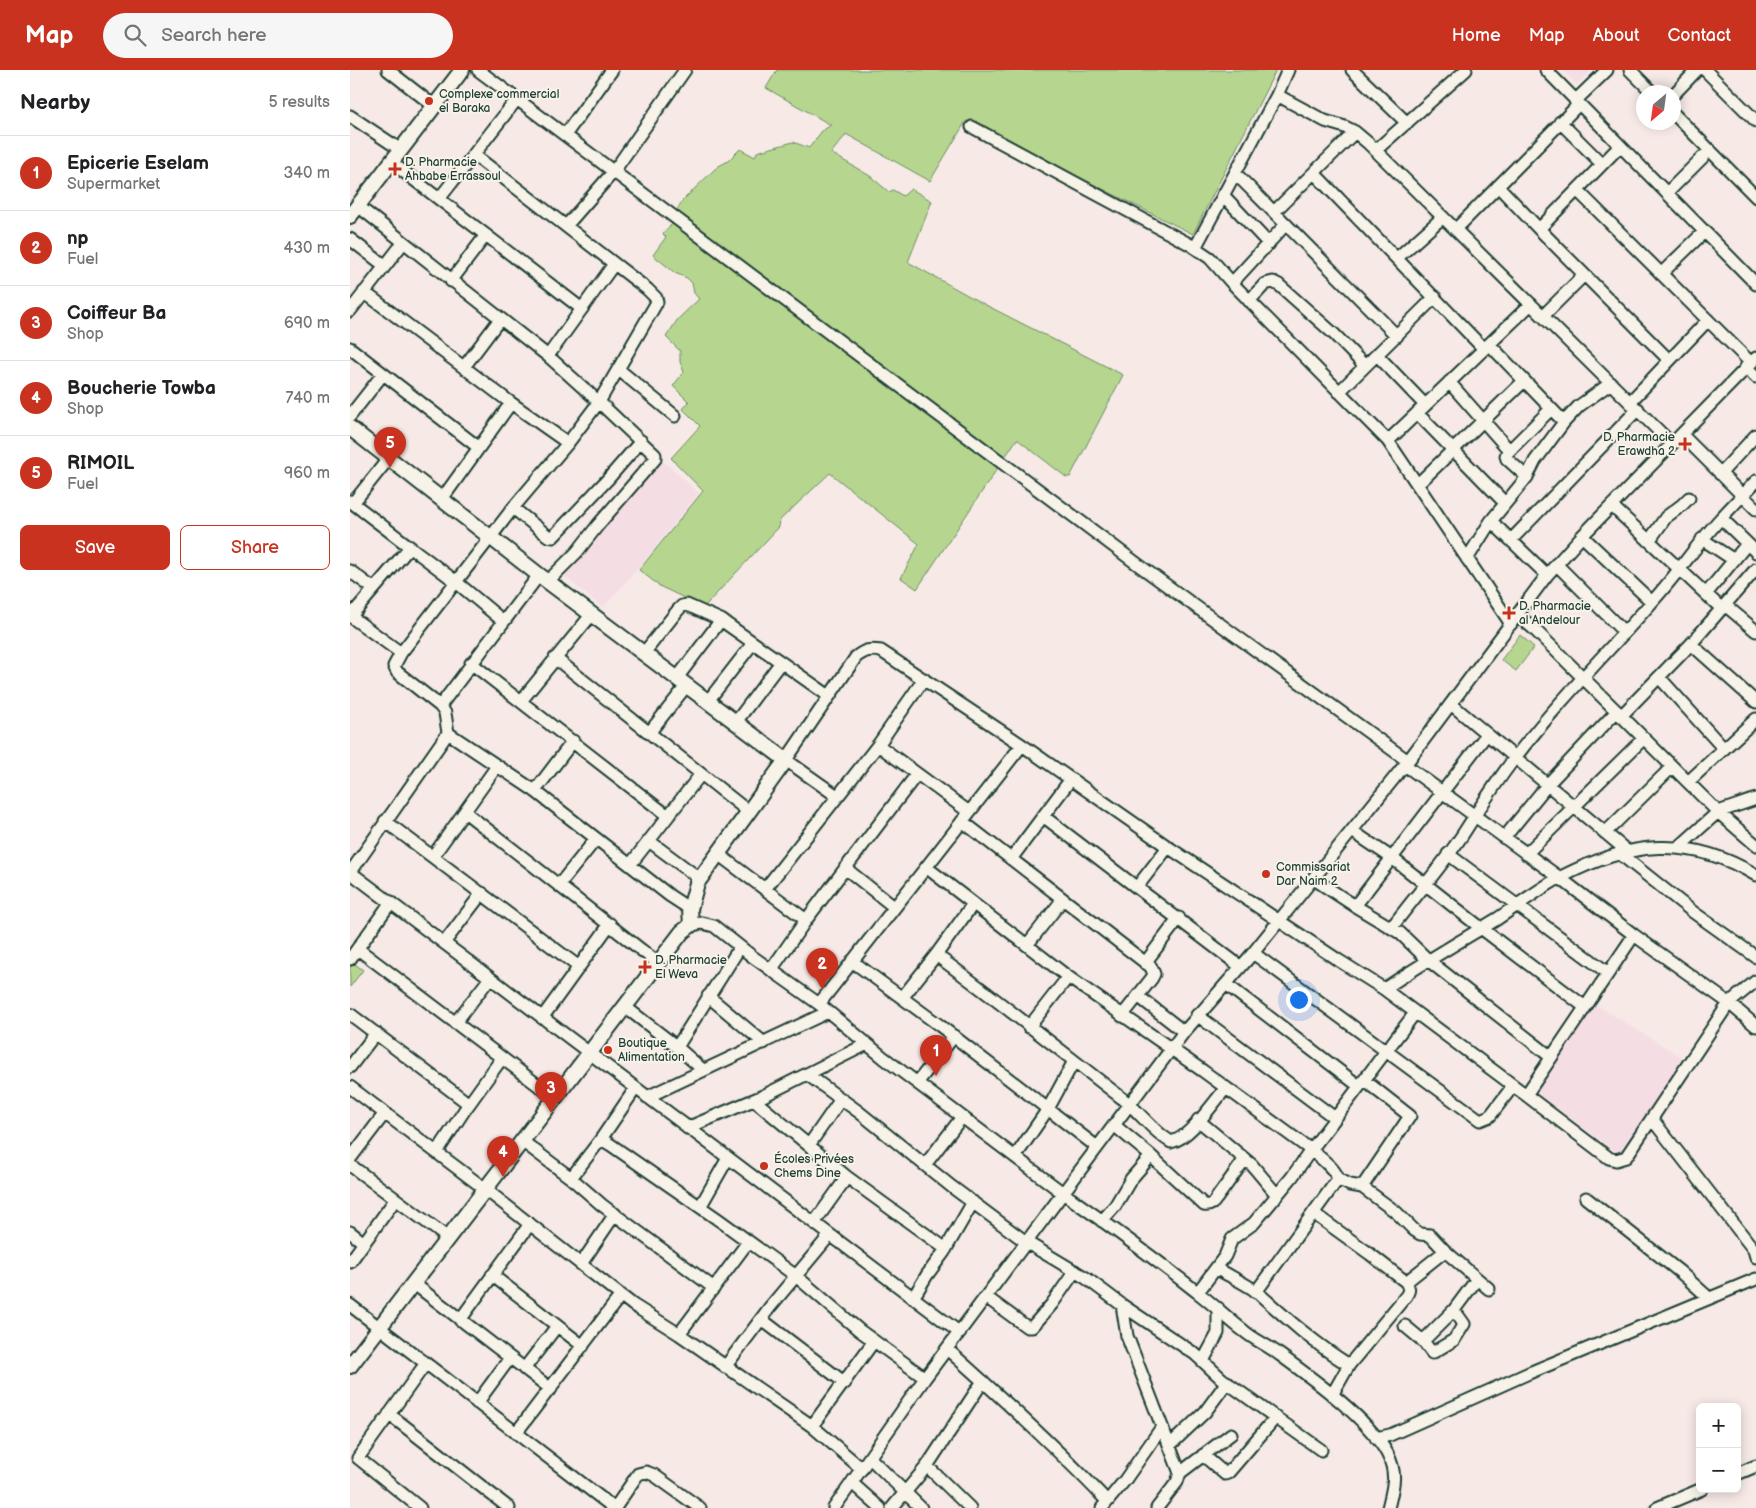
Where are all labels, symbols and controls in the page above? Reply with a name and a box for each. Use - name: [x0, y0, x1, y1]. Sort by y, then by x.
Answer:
- search box: [103, 13, 453, 58]
- text: Map: [25, 21, 73, 50]
- icon: search: [121, 21, 149, 49]
- text: Search here: [161, 24, 267, 47]
- text: Home: [1452, 25, 1501, 46]
- text: Map: [1529, 25, 1565, 46]
- text: About: [1593, 25, 1640, 46]
- text: Contact: [1668, 25, 1731, 46]
- north arrow: [1636, 85, 1681, 130]
- place label: Complexe commercial el Baraka: [439, 87, 559, 116]
- text: Nearby: [20, 90, 90, 115]
- text: 5 results: [268, 93, 330, 112]
- marker: Complexe commercial el Baraka: [423, 95, 435, 107]
- text: Epicerie Eselam: [67, 152, 209, 175]
- place label: D. Pharmacie Ahbabe Errassoul: [405, 155, 501, 184]
- marker: D. Pharmacie Ahbabe Errassoul: [389, 163, 401, 175]
- text: 1: [33, 164, 39, 183]
- text: 340 m: [283, 164, 330, 183]
- text: Supermarket: [67, 175, 160, 194]
- text: np: [67, 227, 89, 250]
- text: 2: [31, 239, 41, 258]
- text: 430 m: [283, 239, 330, 258]
- text: Fuel: [67, 250, 98, 269]
- text: Coiffeur Ba: [67, 302, 166, 325]
- text: 3: [31, 314, 41, 333]
- text: 690 m: [284, 314, 330, 333]
- text: Shop: [67, 325, 104, 344]
- text: Boucherie Towba: [67, 377, 216, 400]
- text: 4: [31, 389, 41, 408]
- text: 740 m: [285, 389, 330, 408]
- text: Shop: [67, 400, 104, 419]
- pin: 5: [374, 427, 406, 468]
- place label: D. Pharmacie Erawdha 2: [1603, 430, 1675, 459]
- marker: D. Pharmacie Erawdha 2: [1679, 438, 1691, 450]
- text: RIMOIL: [67, 452, 134, 475]
- text: 5: [31, 464, 41, 483]
- text: 960 m: [284, 464, 330, 483]
- text: Fuel: [67, 475, 98, 494]
- button: Save: [20, 525, 170, 570]
- button: Share: [180, 525, 330, 570]
- place label: D. Pharmacie al Andelour: [1519, 599, 1591, 628]
- marker: D. Pharmacie al Andelour: [1503, 607, 1515, 619]
- place label: Commissariat Dar Naim 2: [1276, 860, 1351, 889]
- marker: Commissariat Dar Naim 2: [1260, 868, 1272, 880]
- pin: 2: [806, 948, 838, 989]
- place label: D. Pharmacie El Weva: [655, 953, 727, 982]
- marker: D. Pharmacie El Weva: [639, 961, 651, 973]
- your location: [1286, 987, 1312, 1013]
- pin: 1: [920, 1035, 952, 1076]
- place label: Boutique Alimentation: [618, 1036, 685, 1065]
- marker: Boutique Alimentation: [602, 1044, 614, 1056]
- pin: 3: [535, 1072, 567, 1113]
- pin: 4: [487, 1136, 519, 1177]
- place label: Écoles Privées Chems Dine: [774, 1151, 854, 1181]
- marker: Écoles Privées Chems Dine: [758, 1160, 770, 1172]
- map controls: [1696, 1403, 1741, 1493]
- button: +: [1696, 1403, 1741, 1448]
- button: −: [1696, 1448, 1741, 1493]

